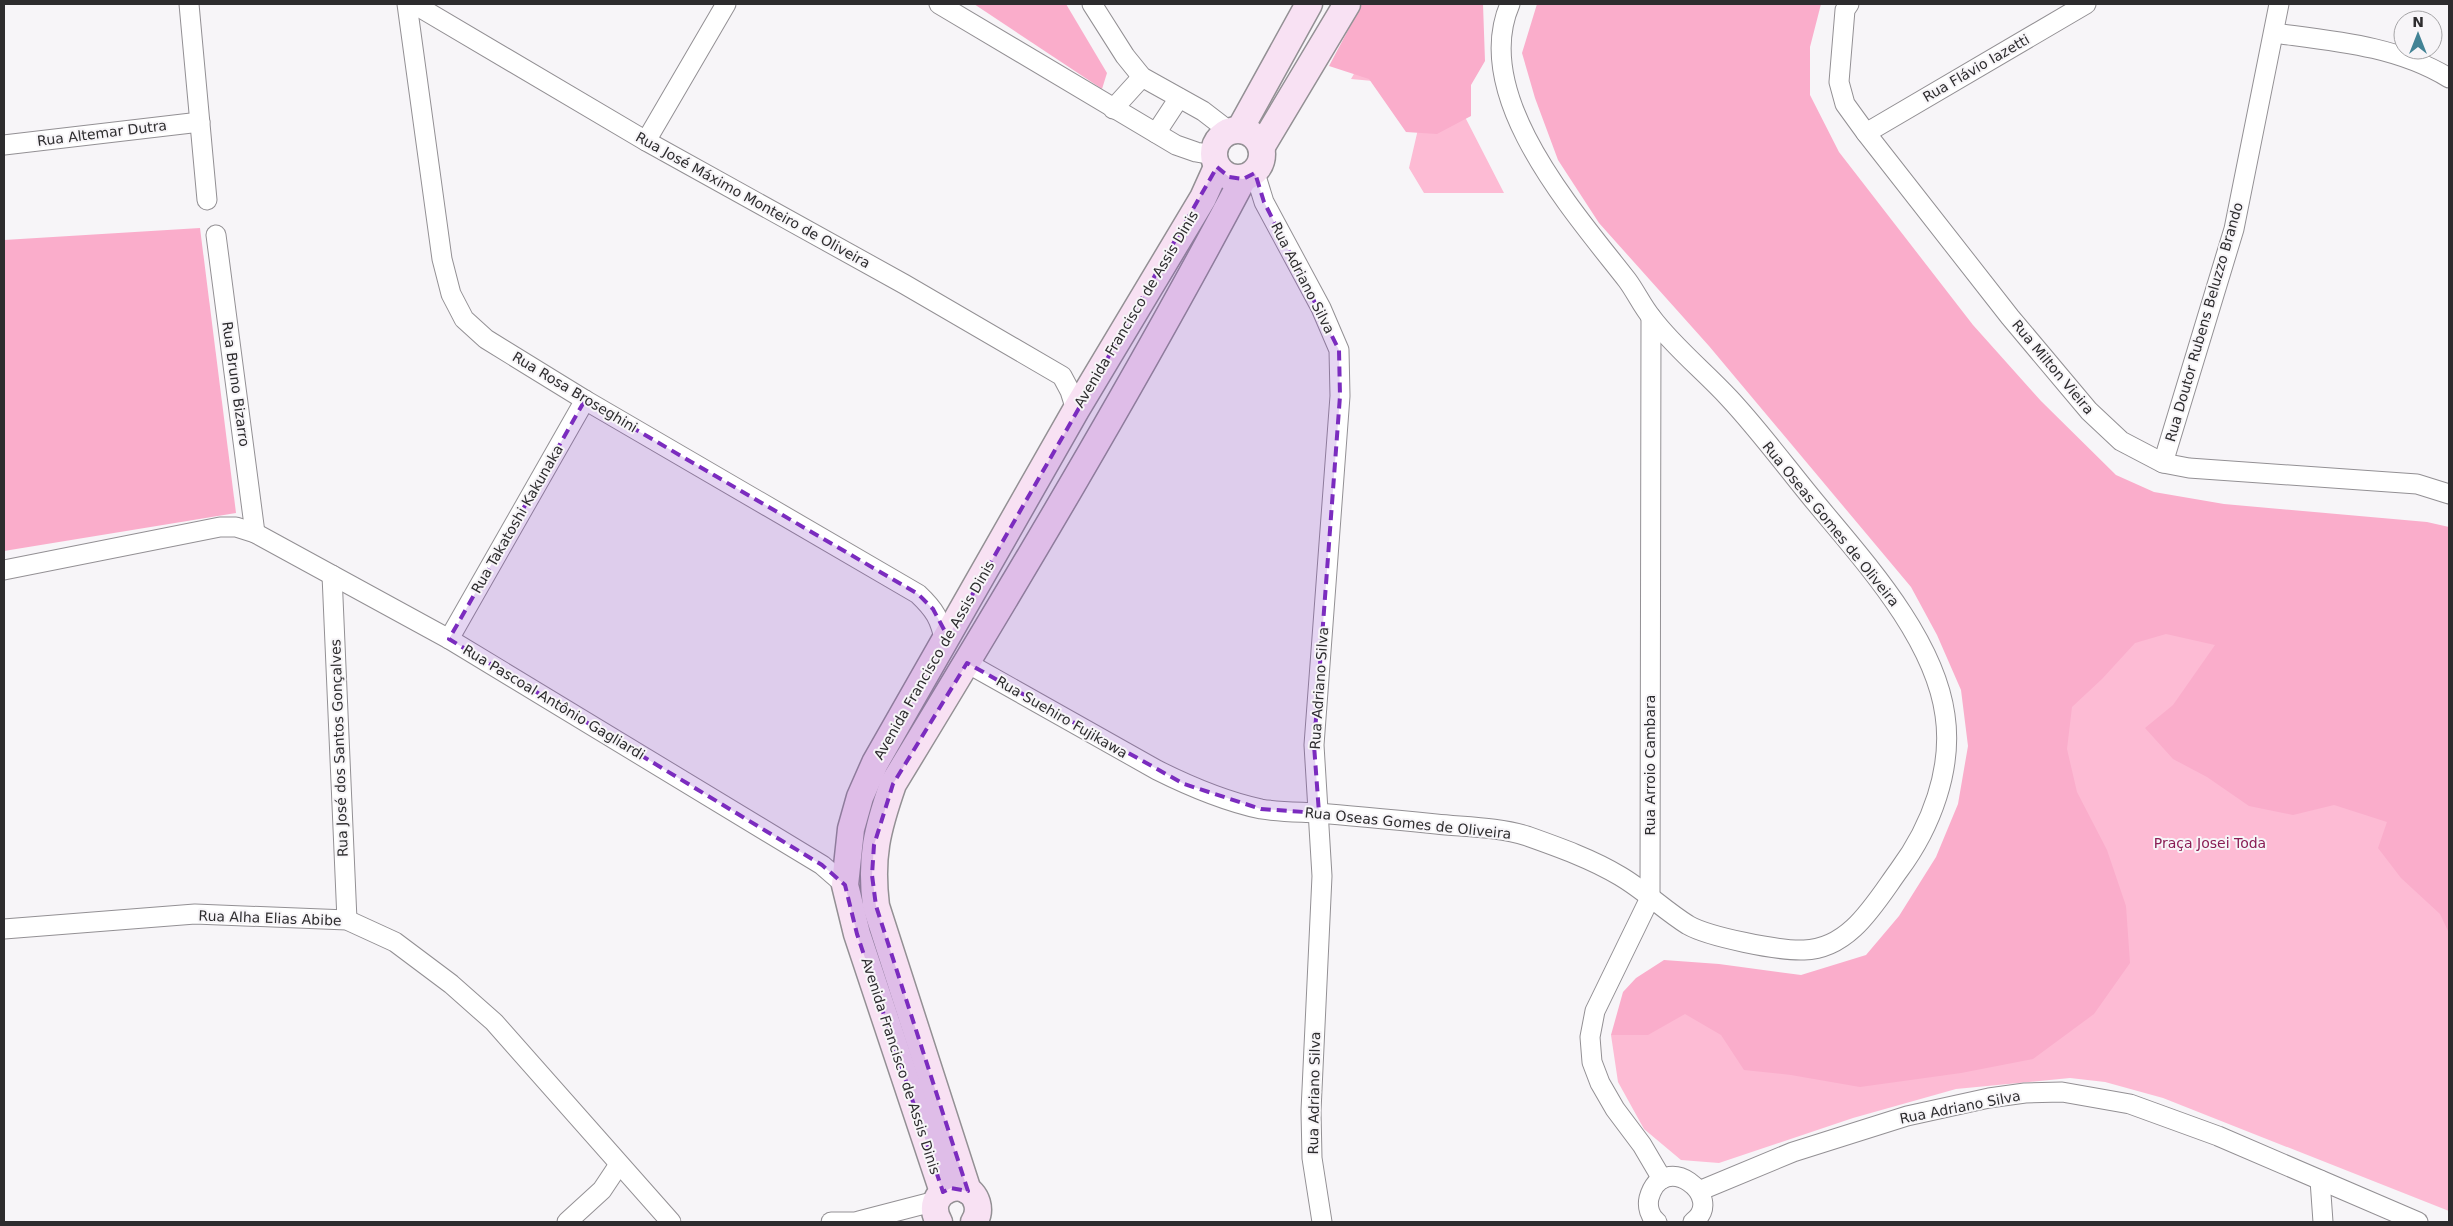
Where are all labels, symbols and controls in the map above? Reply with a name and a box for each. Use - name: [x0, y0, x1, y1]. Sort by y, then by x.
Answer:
- north arrow: [2393, 10, 2443, 60]
- text: N: [2412, 14, 2424, 30]
- street label: Rua Flávio Iazetti: [1920, 31, 2032, 105]
- street label: Rua Altemar Dutra: [36, 117, 168, 149]
- street label: Rua José Máximo Monteiro de Oliveira: [633, 129, 873, 271]
- street label: Rua Doutor Rubens Beluzzo Brando: [2162, 200, 2246, 444]
- street label: Avenida Francisco de Assis Dinis: [1071, 208, 1201, 410]
- street label: Rua Adriano Silva: [1268, 220, 1338, 336]
- street label: Rua Milton Vieira: [2009, 317, 2097, 417]
- street label: Rua Bruno Bizarro: [219, 320, 253, 448]
- street label: Rua Rosa Broseghini: [510, 348, 640, 436]
- street label: Rua Oseas Gomes de Oliveira: [1759, 438, 1903, 610]
- street label: Rua Takatoshi Kakunaka: [468, 442, 566, 596]
- street label: Avenida Francisco de Assis Dinis: [870, 558, 998, 762]
- street label: Rua Adriano Silva: [1307, 626, 1331, 750]
- street label: Rua José dos Santos Gonçalves: [327, 639, 351, 857]
- street label: Rua Pascoal Antônio Gagliardi: [460, 641, 648, 763]
- street label: Rua Suehiro Fujikawa: [993, 673, 1131, 761]
- street label: Rua Arroio Cambara: [1642, 695, 1658, 835]
- street label: Rua Oseas Gomes de Oliveira: [1304, 804, 1512, 842]
- park label: Praça Josei Toda: [2154, 835, 2266, 851]
- street label: Rua Alha Elias Abibe: [198, 908, 342, 928]
- street label: Avenida Francisco de Assis Dinis: [858, 956, 944, 1176]
- street label: Rua Adriano Silva: [1305, 1031, 1323, 1155]
- street label: Rua Adriano Silva: [1898, 1087, 2022, 1127]

